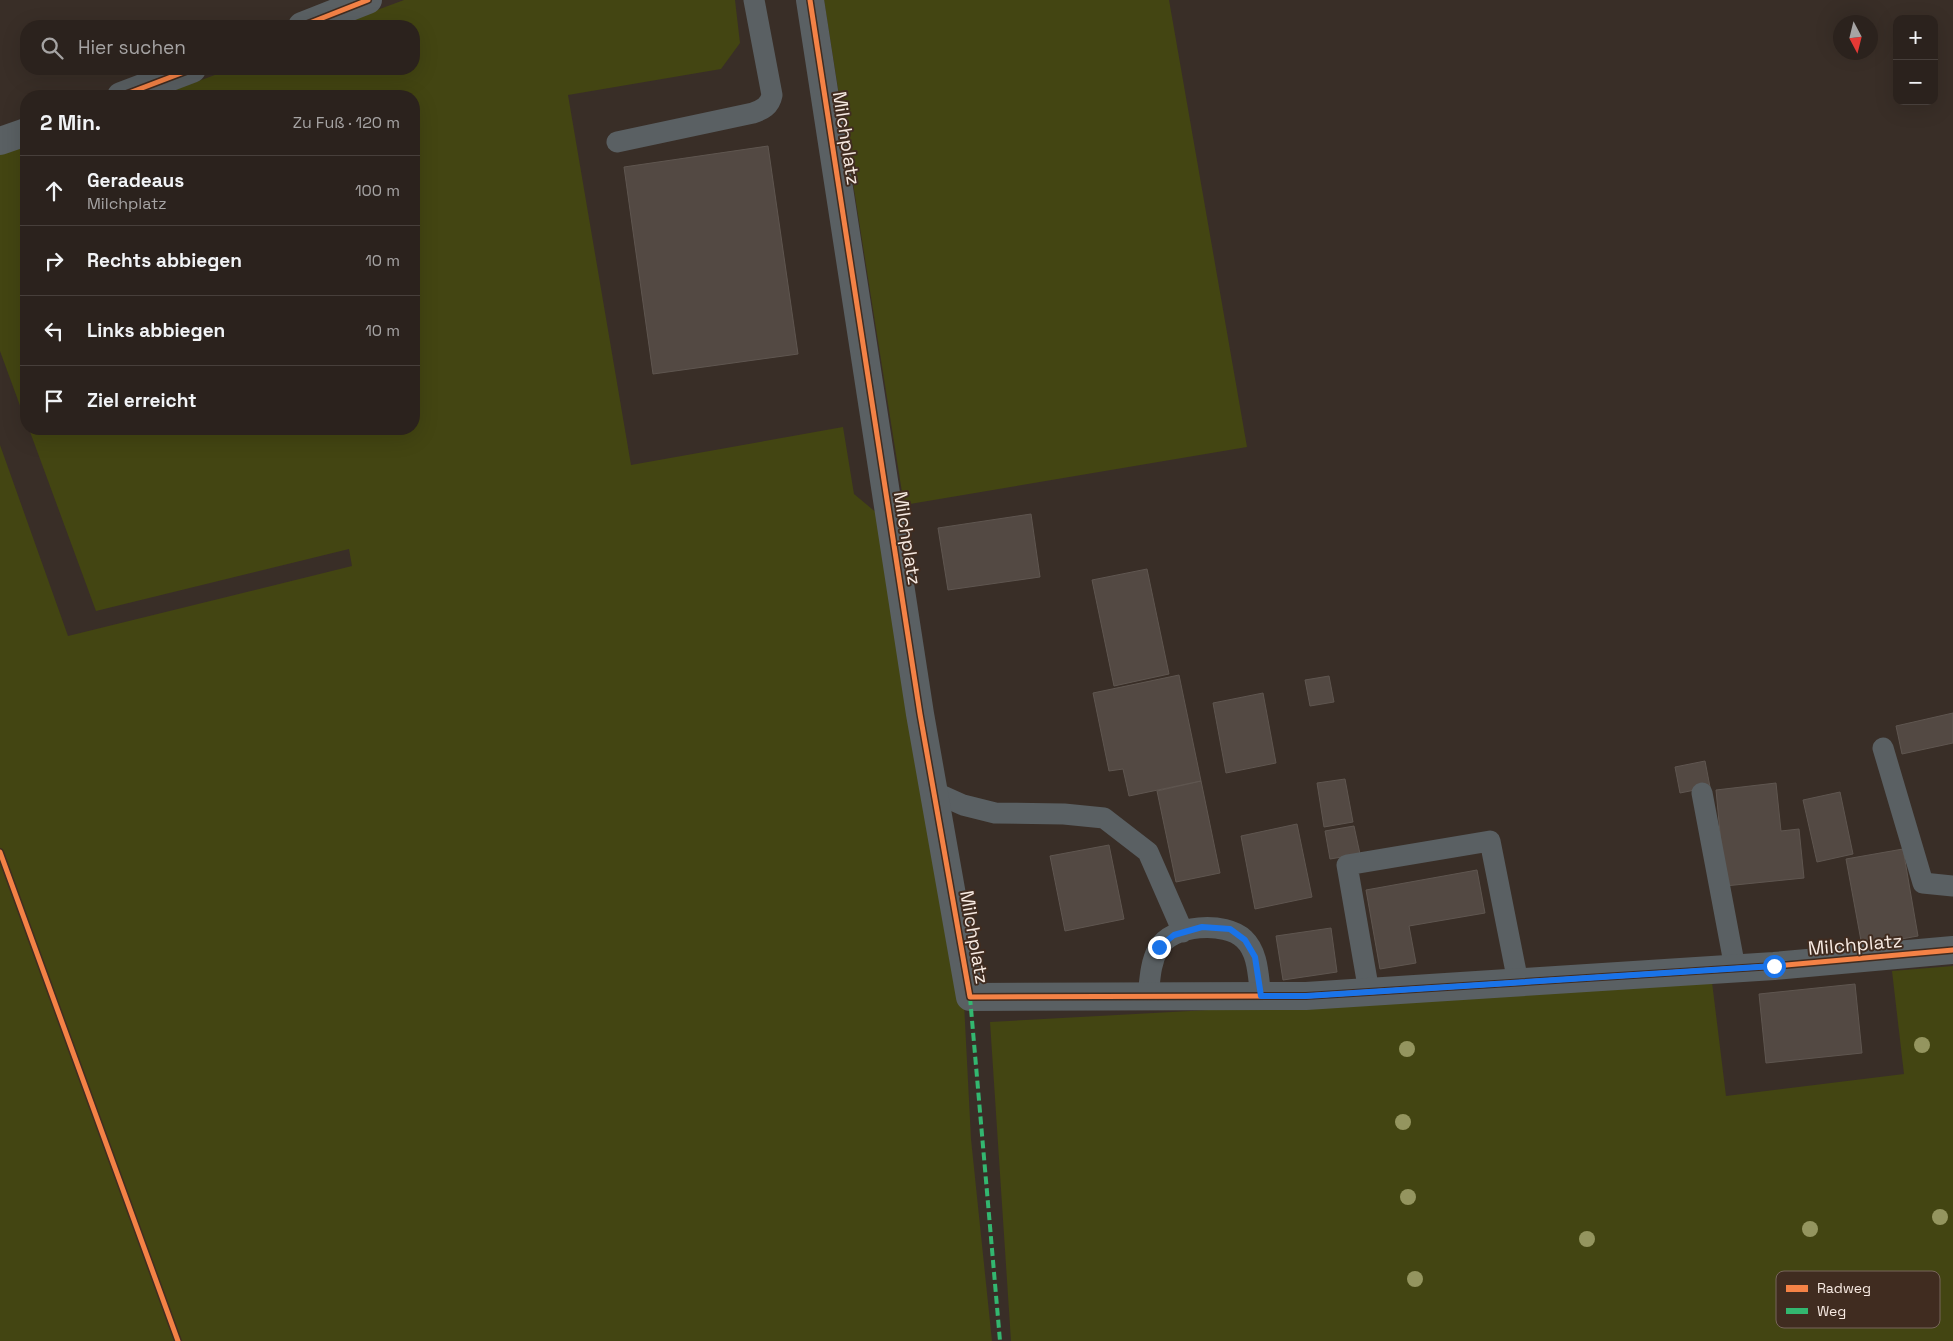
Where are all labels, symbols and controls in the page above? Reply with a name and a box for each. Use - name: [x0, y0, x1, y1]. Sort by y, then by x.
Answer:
- north arrow: [1833, 15, 1878, 60]
- map controls: [1893, 15, 1938, 105]
- button: +: [1893, 15, 1938, 60]
- search box: [20, 20, 420, 75]
- icon: search: [38, 34, 66, 62]
- text: Hier suchen: [78, 35, 186, 60]
- button: −: [1893, 60, 1938, 105]
- street label: Milchplatz: [827, 89, 866, 187]
- text: 2 Min.: [40, 109, 101, 136]
- text: Zu Fuß · 120 m: [293, 112, 400, 133]
- text: Geradeaus: [87, 168, 184, 193]
- icon: ahead: [40, 177, 68, 205]
- text: 100 m: [355, 180, 400, 201]
- text: Milchplatz: [87, 193, 167, 214]
- icon: right: [40, 247, 68, 275]
- text: Rechts abbiegen: [87, 248, 242, 273]
- text: 10 m: [365, 250, 400, 271]
- icon: left: [40, 317, 68, 345]
- text: Links abbiegen: [87, 318, 225, 343]
- text: 10 m: [365, 320, 400, 341]
- icon: arrive: [40, 387, 68, 415]
- text: Ziel erreicht: [87, 388, 197, 413]
- street label: Milchplatz: [888, 489, 927, 587]
- street label: Milchplatz: [954, 888, 995, 986]
- street label: Milchplatz: [1807, 928, 1903, 961]
- route end: [1148, 936, 1171, 959]
- route start: [1763, 955, 1786, 978]
- legend: [1776, 1271, 1940, 1328]
- text: Radweg: [1817, 1279, 1871, 1297]
- text: Weg: [1817, 1302, 1846, 1320]

